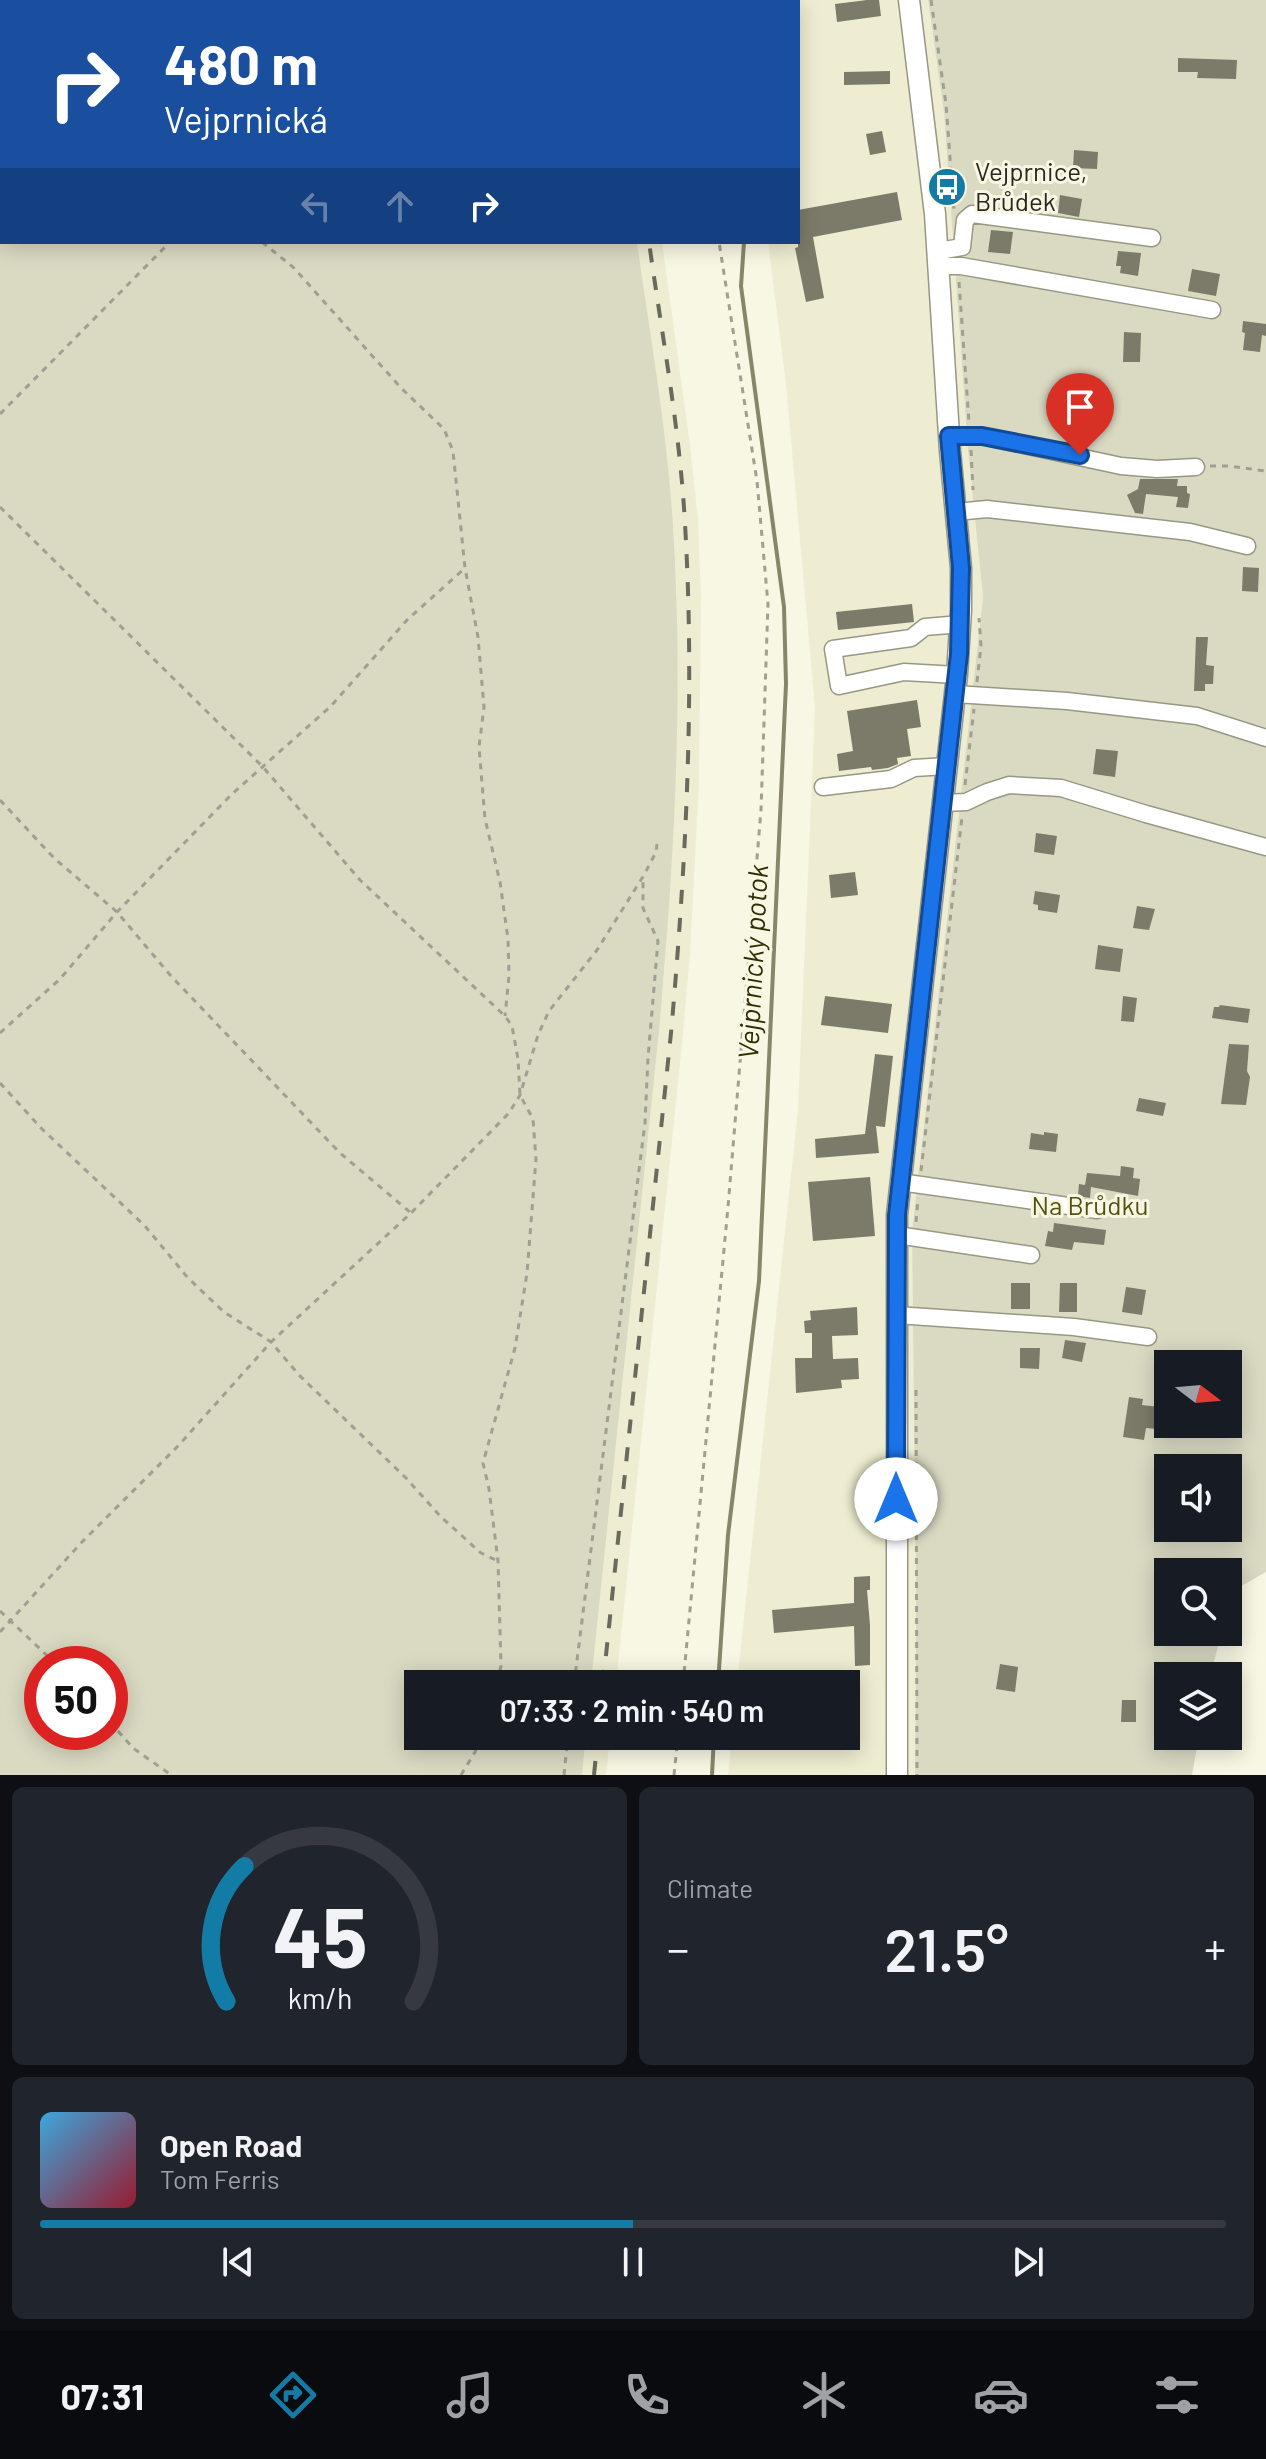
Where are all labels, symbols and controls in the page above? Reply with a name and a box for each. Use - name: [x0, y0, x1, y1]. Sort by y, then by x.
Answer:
- text: 480 m: [164, 29, 318, 96]
- icon: right: [32, 32, 136, 136]
- text: Vejprnická: [164, 97, 328, 140]
- place label: Vejprnice, Brůdek: [975, 155, 1087, 216]
- bus stop icon: Vejprnice, Brůdek: [926, 166, 968, 208]
- icon: left: [294, 184, 338, 228]
- icon: ahead: [378, 184, 422, 228]
- icon: right: [462, 184, 506, 228]
- pin: [1046, 373, 1114, 455]
- icon: arrive: [1058, 385, 1102, 429]
- water label: Vejprnický potok: [730, 863, 774, 1060]
- park label: Na Brůdku: [1031, 1189, 1149, 1220]
- north arrow: [1154, 1350, 1242, 1438]
- map controls: [1154, 1350, 1242, 1750]
- button: sound: [1154, 1454, 1242, 1542]
- position arrow: [854, 1457, 938, 1541]
- button: search: [1154, 1558, 1242, 1646]
- speed limit sign: 50: [24, 1646, 128, 1750]
- button: layers: [1154, 1662, 1242, 1750]
- text: 07:33 · 2 min · 540 m: [500, 1692, 764, 1728]
- text: Climate: [667, 1872, 753, 1903]
- text: 45: [272, 1885, 367, 1985]
- text: 21.5°: [884, 1912, 1009, 1984]
- text: −: [667, 1921, 689, 1974]
- text: +: [1204, 1921, 1226, 1974]
- text: km/h: [287, 1980, 352, 2015]
- text: Open Road: [160, 2127, 302, 2163]
- text: Tom Ferris: [160, 2163, 280, 2194]
- icon: previous: [216, 2240, 260, 2284]
- icon: pause: [611, 2240, 655, 2284]
- icon: next: [1006, 2240, 1050, 2284]
- icon: directions: [265, 2367, 321, 2423]
- icon: music: [442, 2367, 498, 2423]
- icon: phone: [619, 2367, 675, 2423]
- icon: climate: [796, 2367, 852, 2423]
- icon: car: [973, 2367, 1029, 2423]
- icon: filters: [1149, 2367, 1205, 2423]
- text: 07:31: [60, 2374, 144, 2417]

